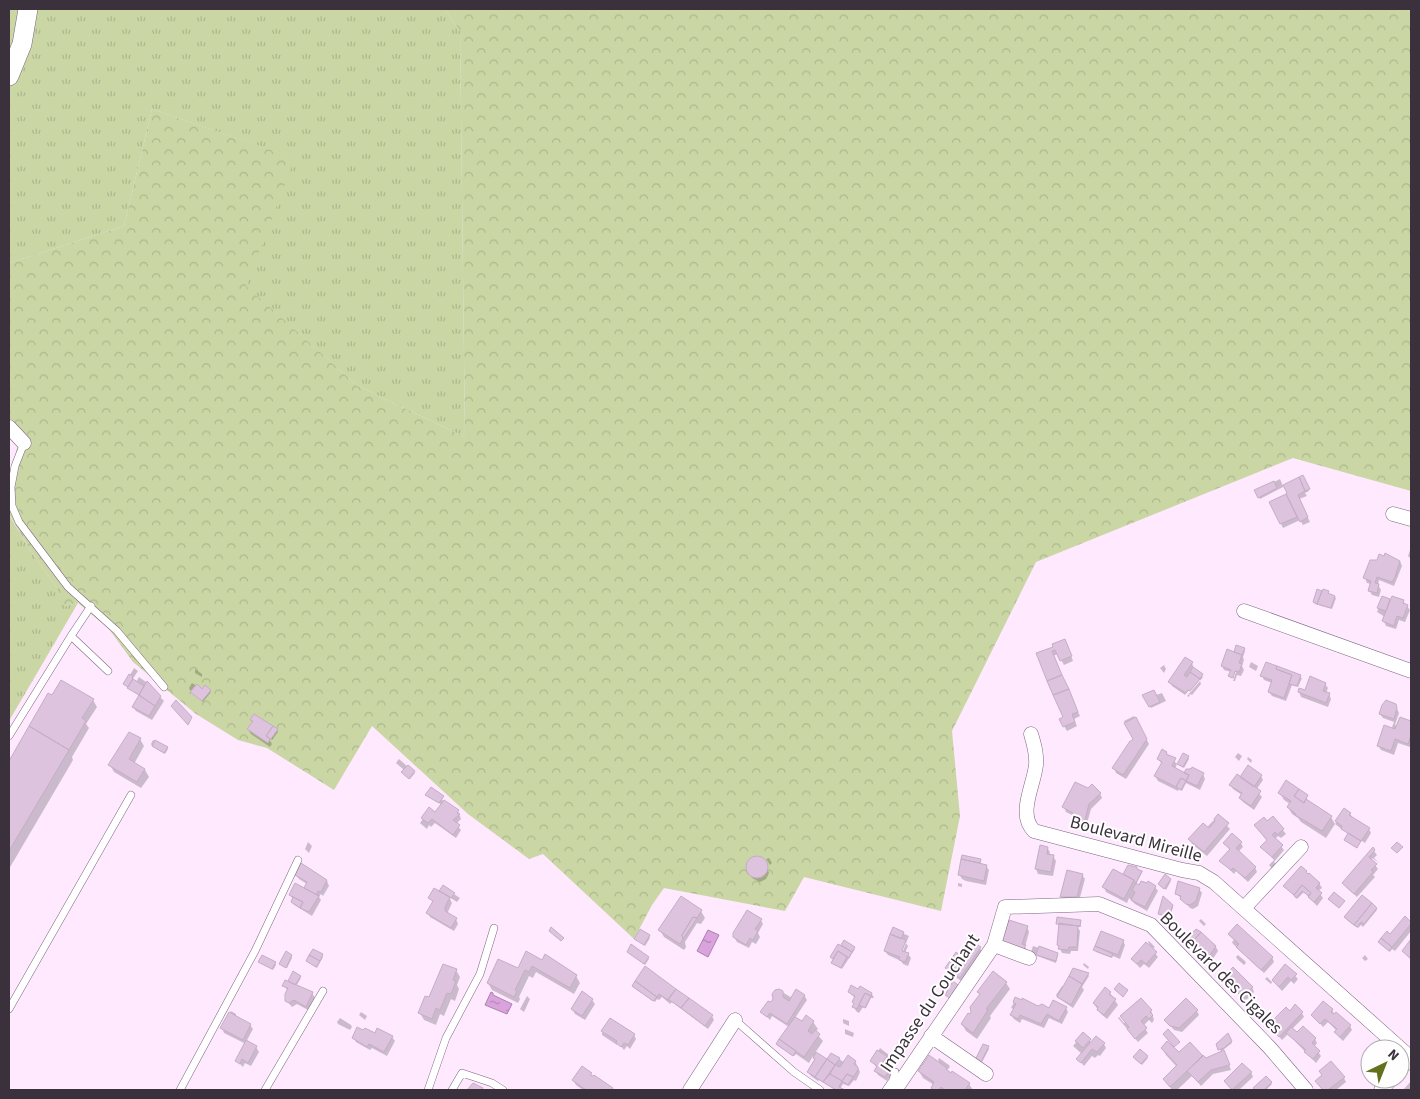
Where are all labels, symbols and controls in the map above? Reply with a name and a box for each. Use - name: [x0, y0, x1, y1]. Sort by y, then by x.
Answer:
- street label: Boulevard Mireille: [1067, 809, 1205, 869]
- street label: Boulevard des Cigales: [1154, 906, 1288, 1040]
- street label: Impasse du Couchant: [874, 929, 986, 1077]
- north arrow: [1360, 1039, 1410, 1089]
- text: N: [1383, 1045, 1403, 1066]

